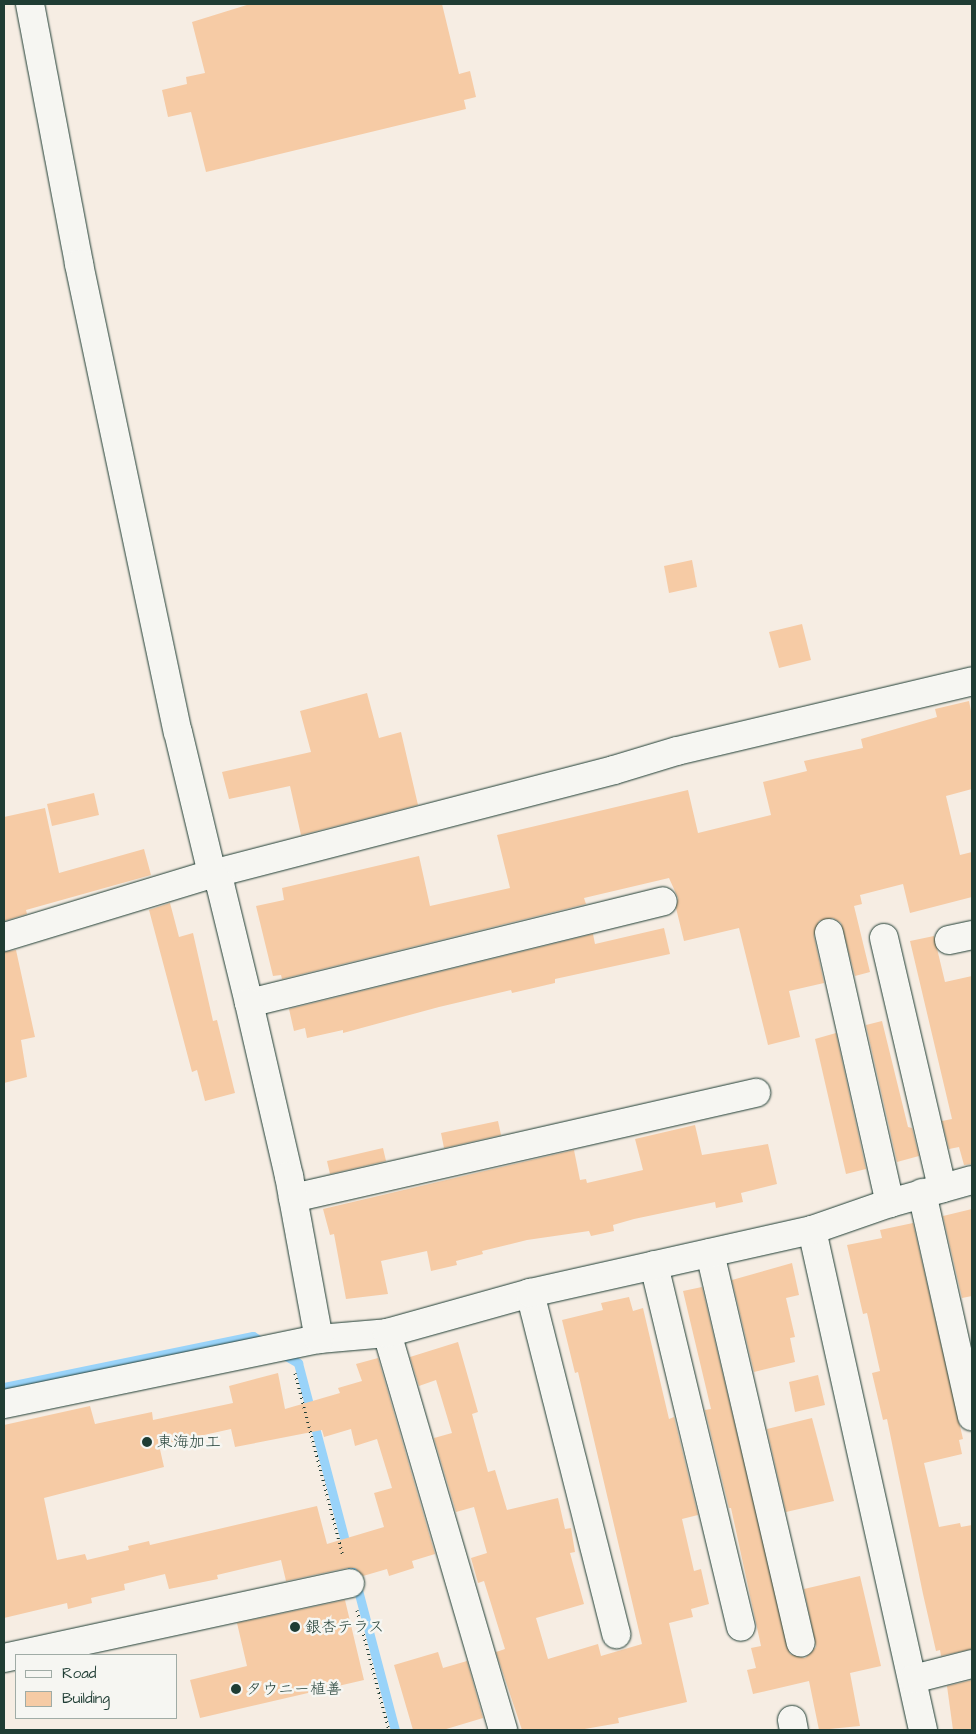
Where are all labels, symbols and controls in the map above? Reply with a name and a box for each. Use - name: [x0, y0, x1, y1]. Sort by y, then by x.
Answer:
- place label: 東海加工: [157, 1432, 221, 1452]
- marker: 東海加工: [141, 1436, 153, 1448]
- place label: 銀杏テラス: [305, 1617, 385, 1637]
- marker: 銀杏テラス: [289, 1621, 301, 1633]
- legend: [15, 1654, 178, 1719]
- text: Road: [62, 1663, 96, 1684]
- place label: タウニー植善: [246, 1679, 342, 1699]
- marker: タウニー植善: [230, 1683, 242, 1695]
- text: Building: [62, 1688, 110, 1709]

